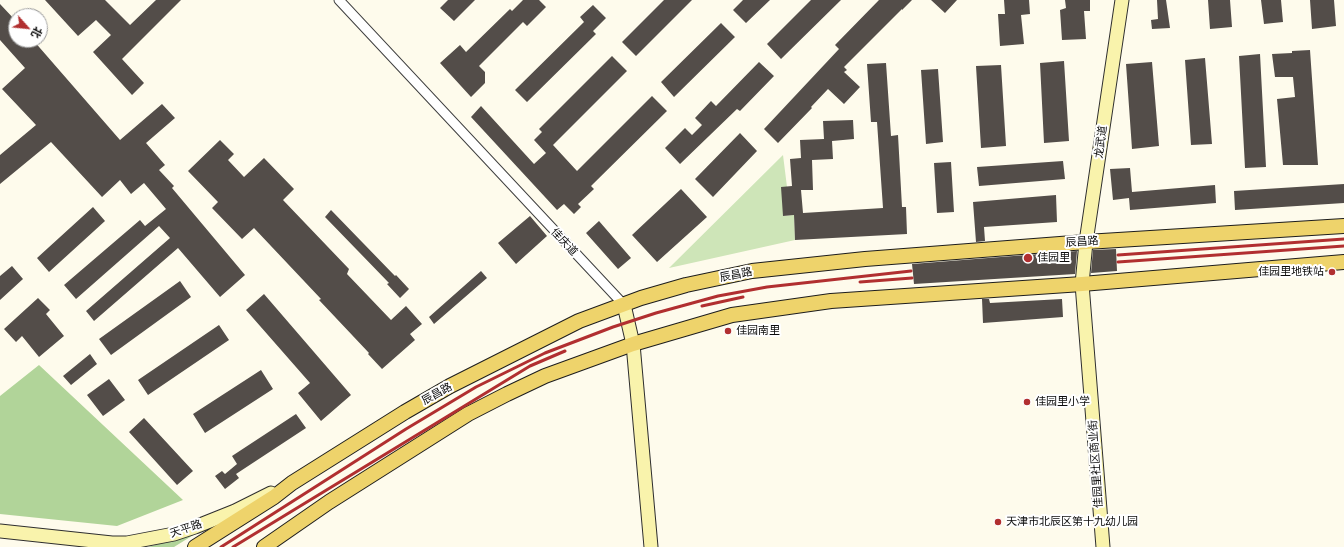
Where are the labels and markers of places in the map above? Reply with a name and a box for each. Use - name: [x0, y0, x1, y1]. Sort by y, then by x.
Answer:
- place label: 佳园里: [1037, 251, 1070, 265]
- marker: 佳园里: [1022, 252, 1034, 264]
- place label: 佳园里地铁站: [1258, 265, 1324, 279]
- marker: 佳园里地铁站: [1327, 267, 1337, 277]
- place label: 佳园南里: [736, 324, 780, 338]
- marker: 佳园南里: [723, 326, 733, 336]
- place label: 佳园里小学: [1035, 395, 1090, 409]
- marker: 佳园里小学: [1022, 397, 1032, 407]
- place label: 天津市北辰区第十九幼儿园: [1006, 515, 1138, 529]
- marker: 天津市北辰区第十九幼儿园: [993, 517, 1003, 527]

